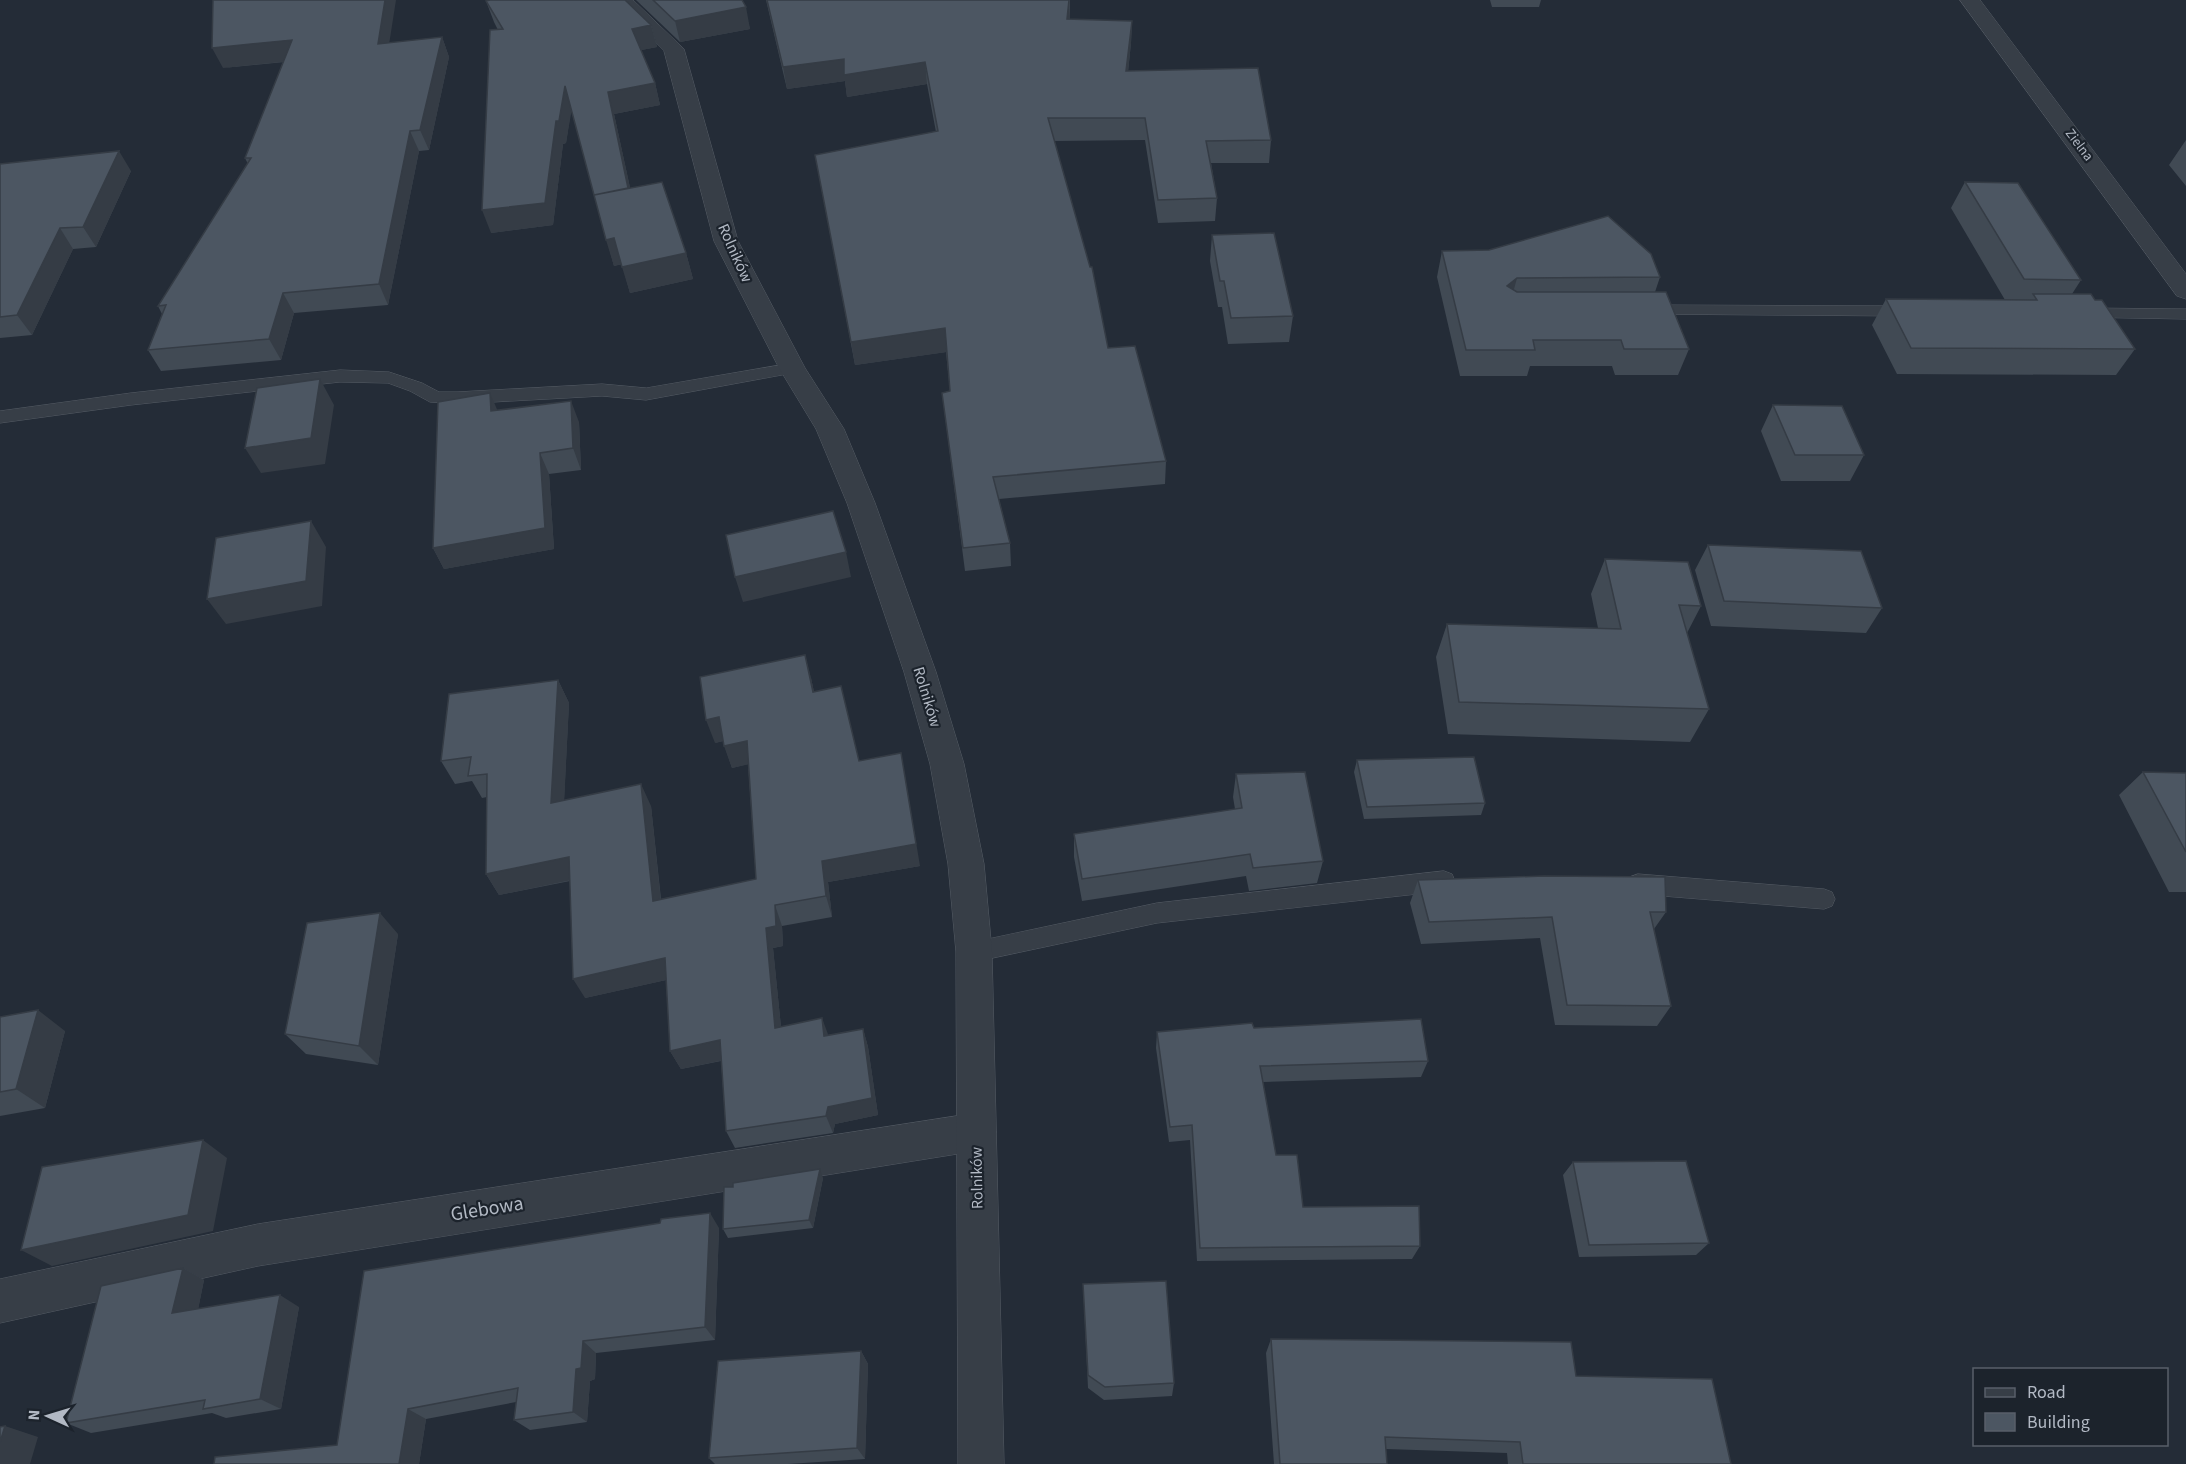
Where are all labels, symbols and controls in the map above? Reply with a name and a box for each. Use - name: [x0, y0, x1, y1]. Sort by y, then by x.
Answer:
- street label: Zielna: [2060, 125, 2098, 165]
- street label: Rolników: [712, 220, 758, 286]
- street label: Rolników: [907, 664, 947, 730]
- street label: Rolników: [965, 1146, 989, 1209]
- street label: Glebowa: [449, 1189, 525, 1229]
- legend: [1973, 1368, 2168, 1446]
- text: Road: [2027, 1380, 2066, 1405]
- north arrow: [18, 1386, 78, 1446]
- text: N: [23, 1409, 45, 1421]
- text: Building: [2027, 1410, 2090, 1435]

